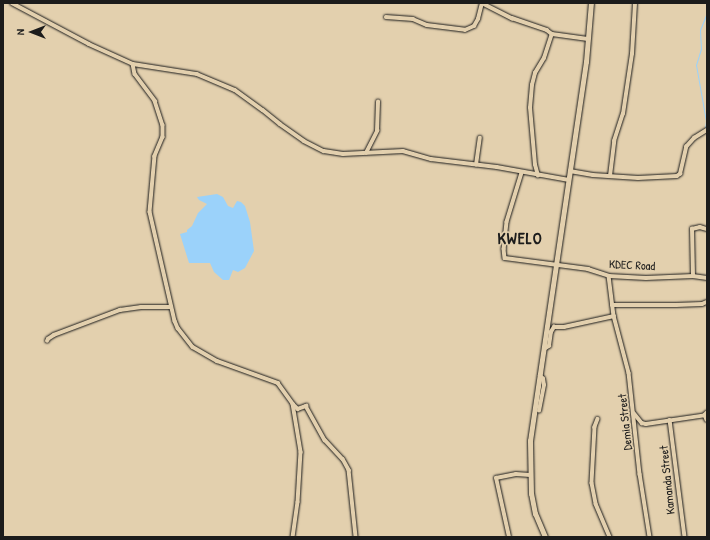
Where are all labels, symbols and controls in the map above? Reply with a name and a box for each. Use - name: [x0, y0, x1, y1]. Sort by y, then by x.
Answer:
- north arrow: [12, 12, 52, 52]
- text: N: [13, 29, 27, 35]
- district label: KWELO: [497, 228, 543, 248]
- street label: KDEC Road: [609, 257, 655, 273]
- street label: Demia Street: [615, 393, 635, 451]
- street label: Kamanda Street: [656, 445, 678, 515]

